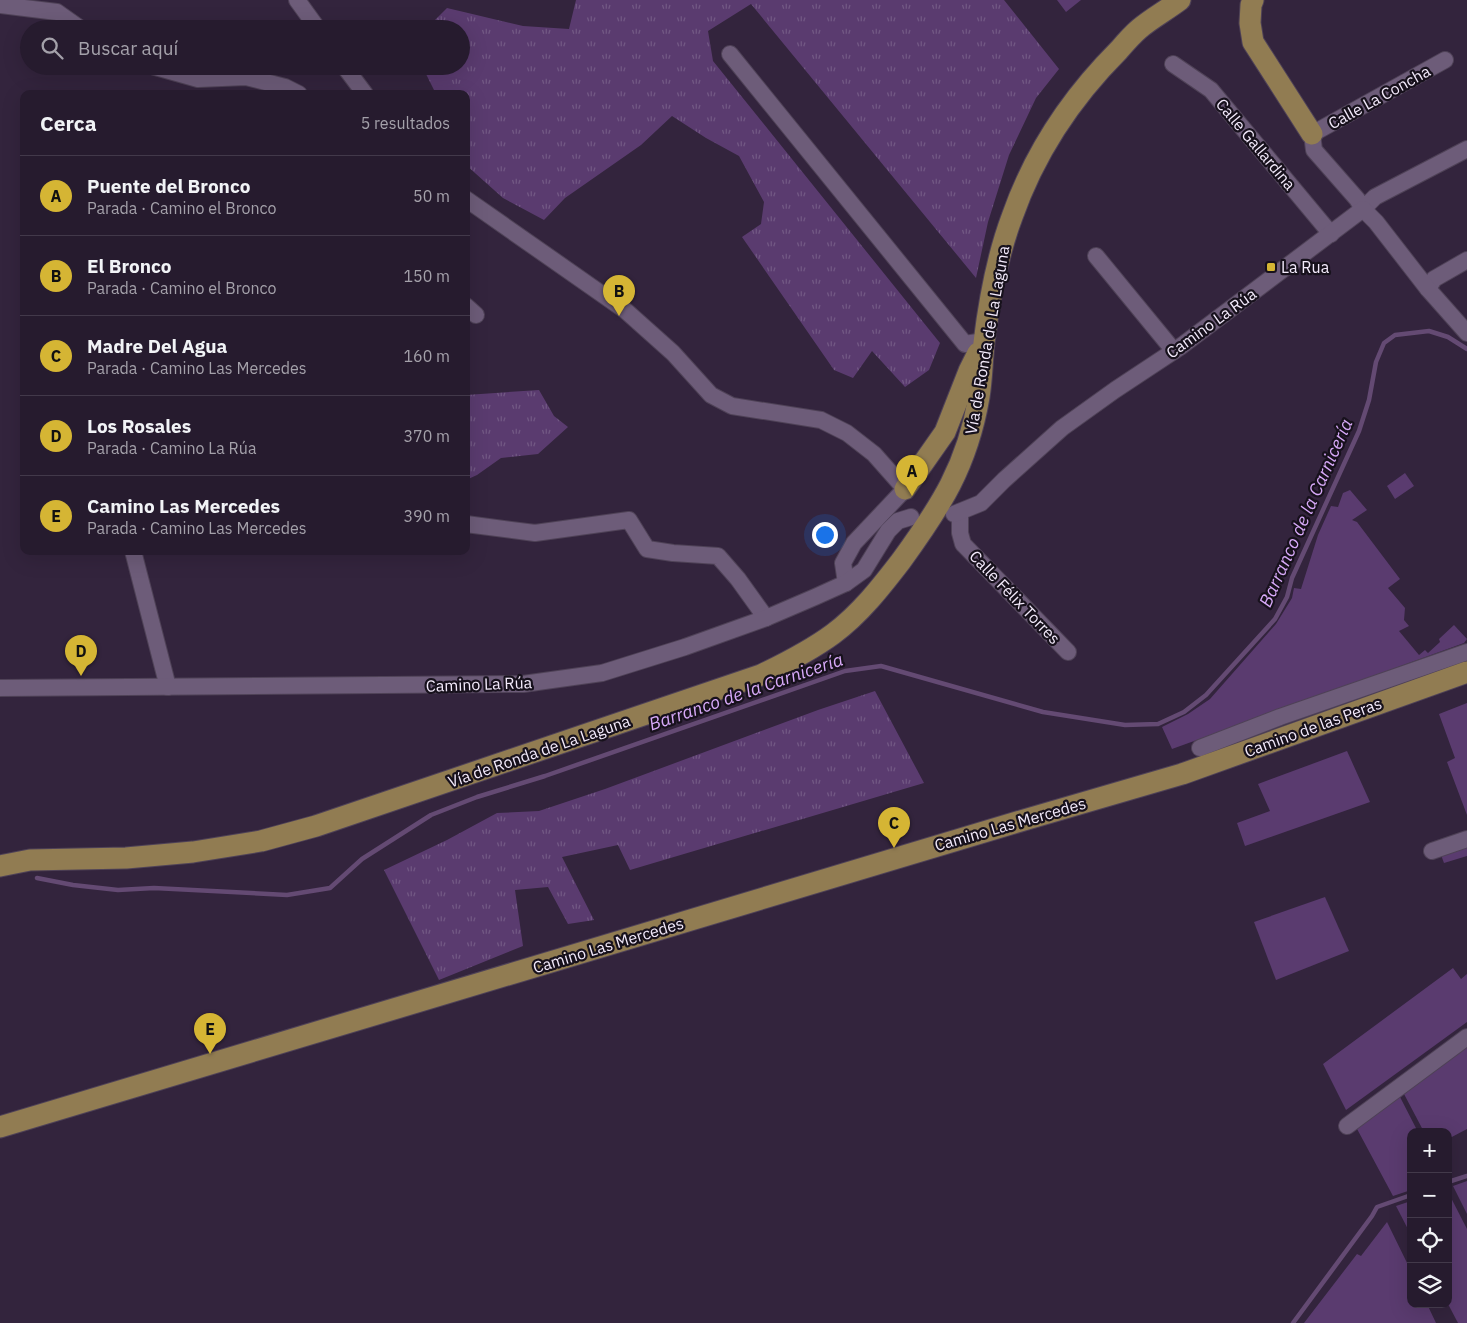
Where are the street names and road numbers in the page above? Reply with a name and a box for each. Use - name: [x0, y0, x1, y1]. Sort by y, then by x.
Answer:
- street label: Calle La Concha: [1324, 60, 1434, 133]
- street label: Calle Gallardina: [1212, 94, 1300, 194]
- street label: Vía de Ronda de La Laguna: [961, 244, 1014, 436]
- street label: Camino La Rúa: [1162, 283, 1260, 362]
- street label: Calle Félix Torres: [965, 546, 1065, 648]
- street label: Camino La Rúa: [425, 672, 533, 696]
- street label: Camino de las Peras: [1242, 693, 1384, 761]
- street label: Vía de Ronda de La Laguna: [445, 710, 633, 792]
- street label: Camino Las Mercedes: [932, 793, 1088, 855]
- street label: Camino Las Mercedes: [530, 913, 686, 977]

